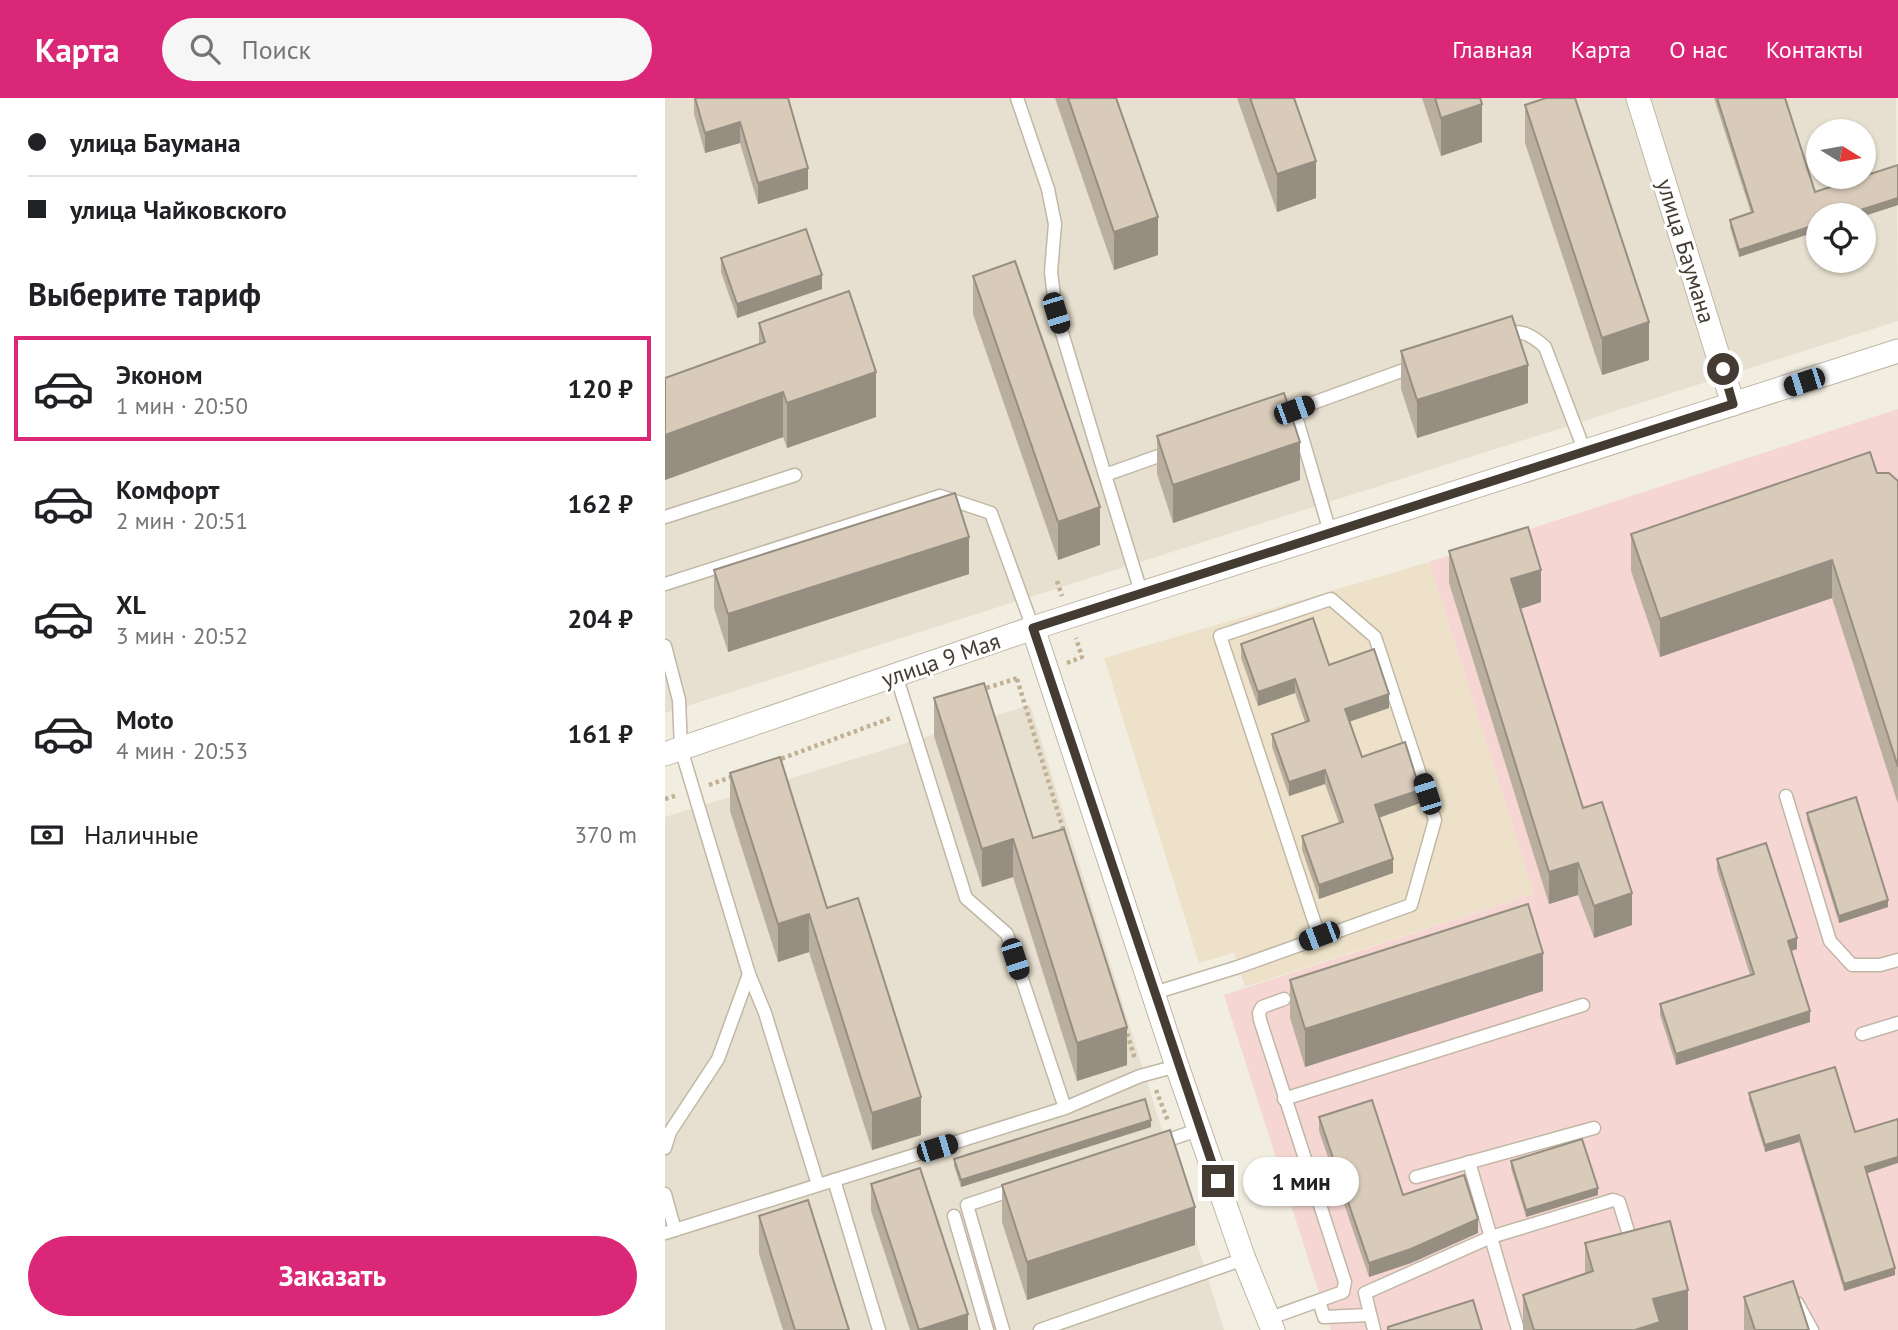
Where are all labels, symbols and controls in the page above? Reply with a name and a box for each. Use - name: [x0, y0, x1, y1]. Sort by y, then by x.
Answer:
- search box: [162, 18, 652, 81]
- text: Карта: [35, 28, 120, 71]
- icon: search: [186, 30, 224, 68]
- text: Поиск: [242, 33, 311, 66]
- text: Главная: [1452, 34, 1533, 65]
- text: Карта: [1571, 34, 1631, 65]
- text: О нас: [1669, 34, 1728, 65]
- text: Контакты: [1766, 34, 1863, 65]
- north arrow: [1806, 119, 1876, 189]
- map controls: [1806, 119, 1876, 273]
- text: улица Баумана: [70, 126, 241, 159]
- street label: улица Баумана: [1651, 175, 1722, 327]
- text: улица Чайковского: [70, 193, 287, 226]
- button: locate: [1806, 203, 1876, 273]
- text: Выберите тариф: [28, 273, 261, 315]
- car: [1040, 290, 1073, 336]
- route start: [1707, 353, 1739, 385]
- icon: car: [32, 357, 95, 420]
- text: Эконом: [116, 358, 203, 391]
- car: [1781, 366, 1828, 398]
- text: 120 ₽: [567, 372, 633, 405]
- text: 1 мин · 20:50: [116, 391, 248, 420]
- car: [1271, 393, 1318, 427]
- icon: car: [32, 472, 95, 535]
- text: Комфорт: [116, 473, 219, 506]
- text: 162 ₽: [567, 487, 633, 520]
- text: 2 мин · 20:51: [116, 506, 248, 535]
- icon: car: [32, 587, 95, 650]
- text: XL: [116, 588, 146, 621]
- text: 204 ₽: [567, 602, 633, 635]
- text: 3 мин · 20:52: [116, 621, 248, 650]
- street label: улица 9 Мая: [878, 626, 1004, 693]
- icon: car: [32, 702, 95, 765]
- text: Moto: [116, 703, 174, 736]
- text: 161 ₽: [567, 717, 633, 750]
- text: 4 мин · 20:53: [116, 736, 248, 765]
- car: [1411, 771, 1444, 817]
- icon: cash: [28, 816, 66, 854]
- text: Наличные: [84, 818, 199, 851]
- text: 370 m: [575, 820, 637, 849]
- car: [1296, 919, 1343, 953]
- car: [999, 936, 1032, 982]
- car: [914, 1132, 961, 1164]
- callout: 1 мин: [1243, 1156, 1358, 1206]
- route end: [1202, 1165, 1234, 1197]
- text: 1 мин: [1271, 1167, 1331, 1196]
- button: Заказать: [28, 1236, 637, 1316]

